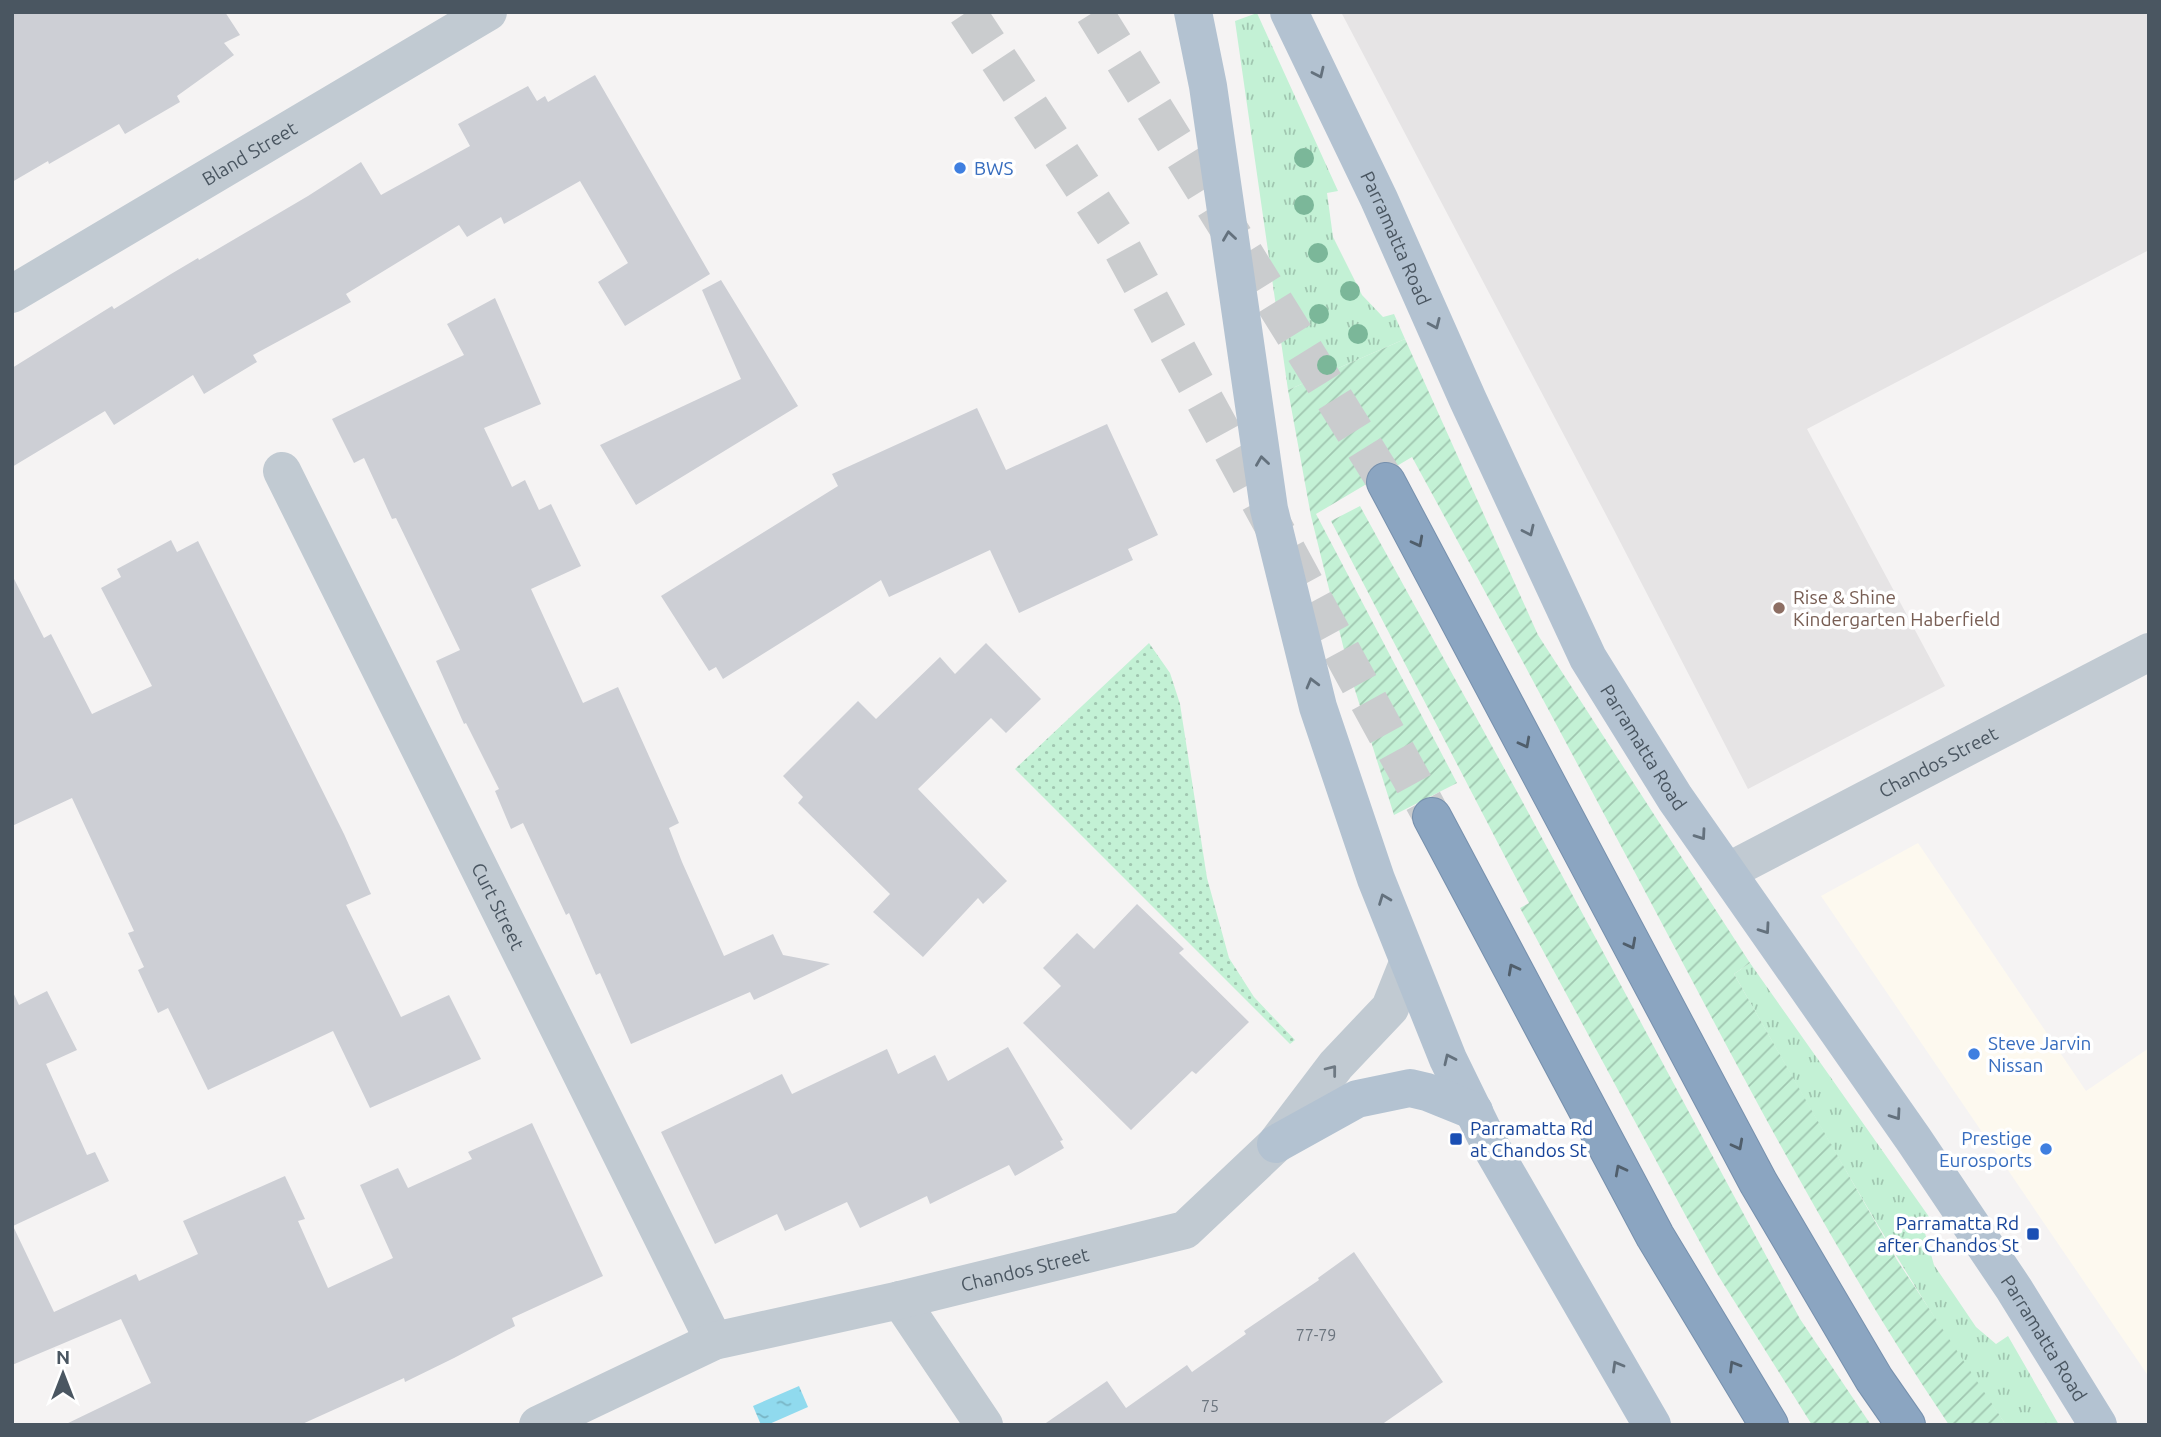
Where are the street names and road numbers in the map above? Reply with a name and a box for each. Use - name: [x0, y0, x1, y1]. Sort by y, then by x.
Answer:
- street label: Bland Street: [198, 116, 301, 190]
- street label: Parramatta Road: [1356, 168, 1435, 308]
- street label: Parramatta Road: [1596, 680, 1691, 814]
- street label: Chandos Street: [1875, 722, 2002, 802]
- street label: Curt Street: [467, 859, 529, 954]
- street label: Chandos Street: [959, 1243, 1092, 1296]
- street label: Parramatta Road: [1997, 1271, 2092, 1405]

